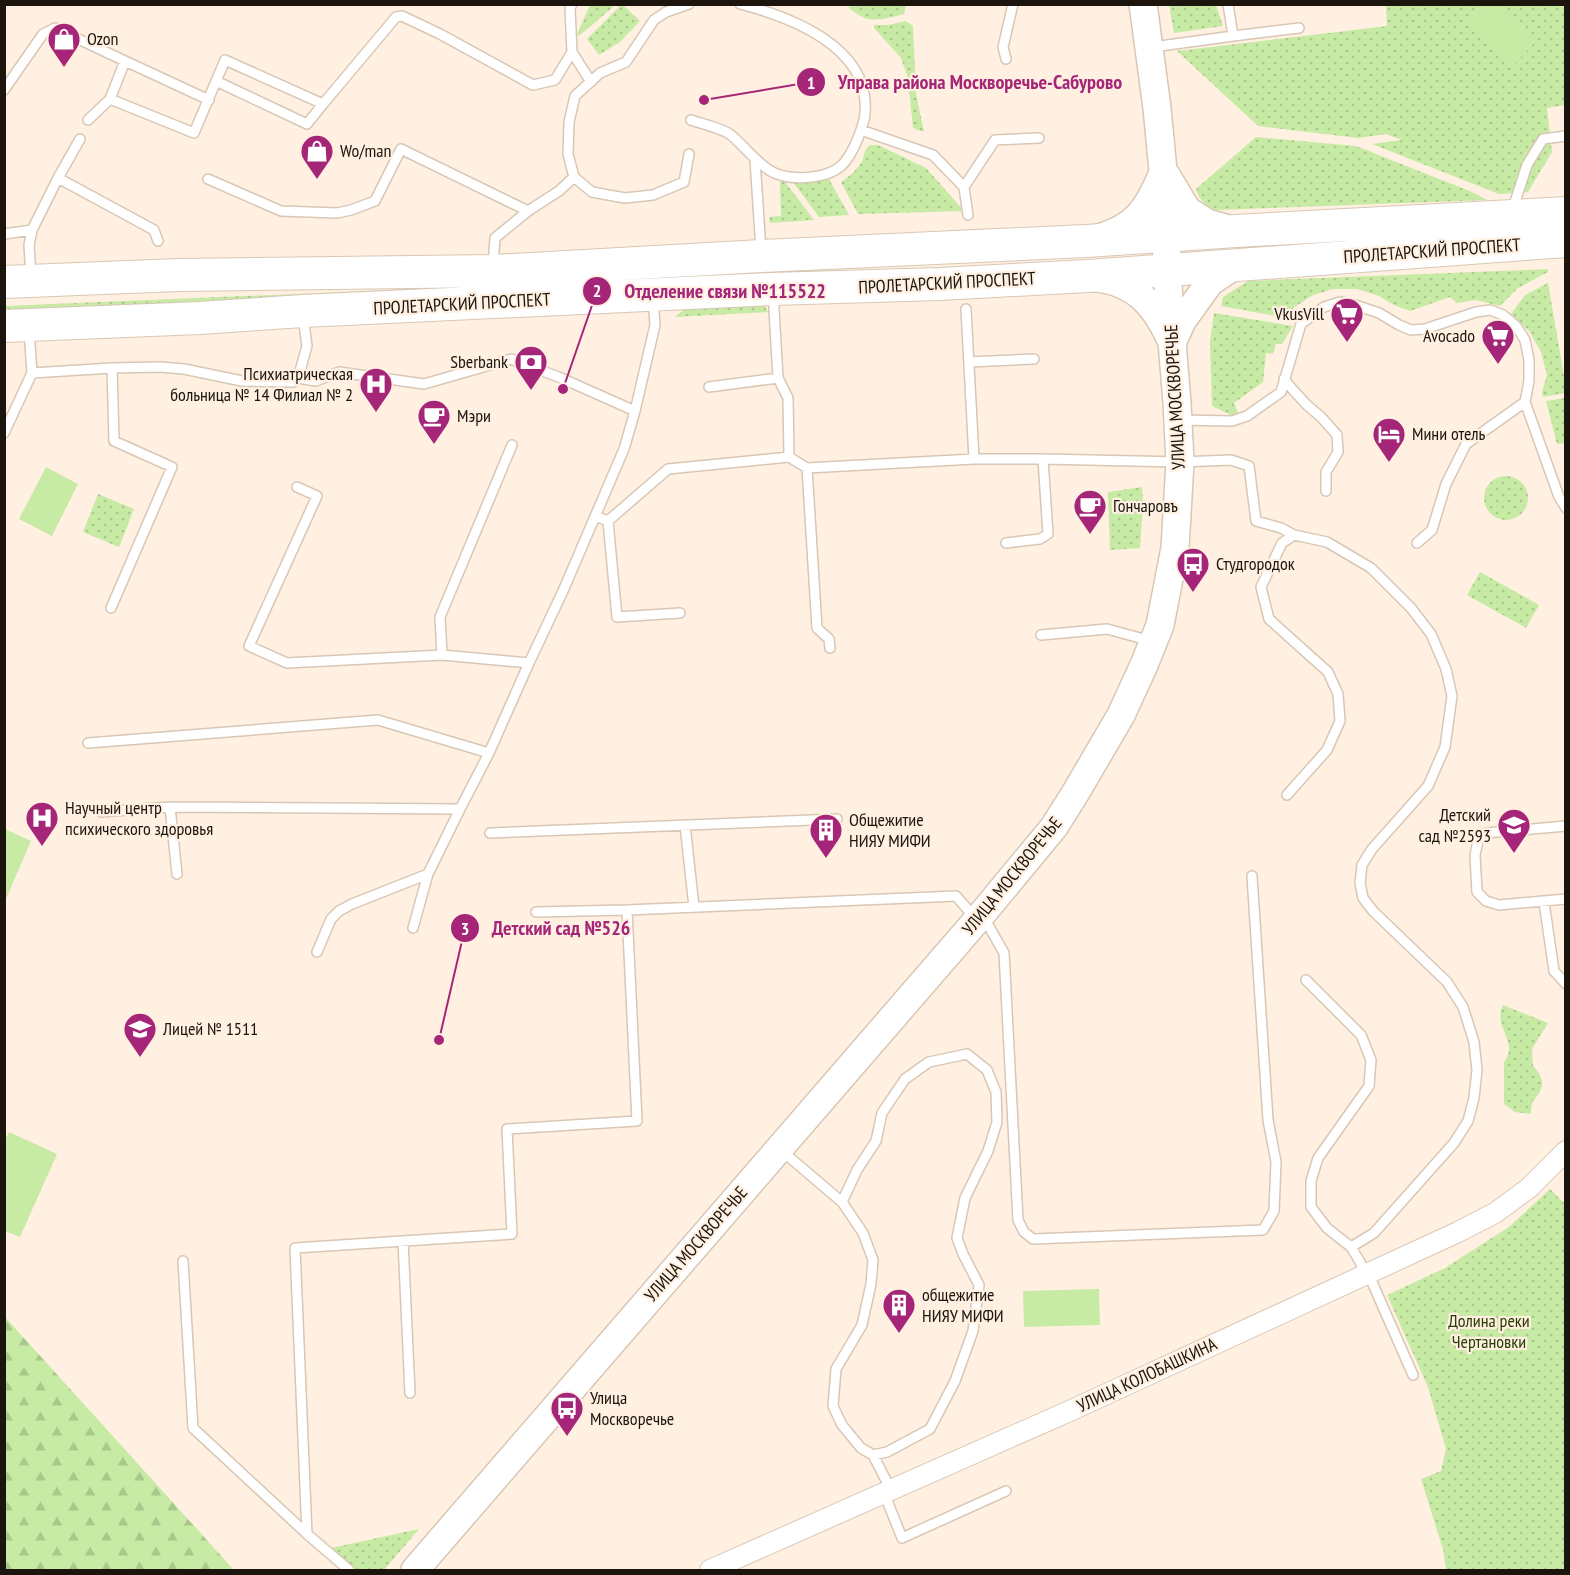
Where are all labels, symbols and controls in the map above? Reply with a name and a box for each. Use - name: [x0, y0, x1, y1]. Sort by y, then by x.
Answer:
- shop icon: Ozon: [46, 21, 82, 68]
- place label: Ozon: [87, 27, 119, 50]
- callout: Управа района Москворечье-Сабурово: [796, 63, 1135, 101]
- text: Управа района Москворечье-Сабурово: [837, 69, 1122, 95]
- text: 1: [807, 71, 815, 94]
- shop icon: Wo/man: [299, 133, 335, 180]
- place label: Wo/man: [340, 139, 391, 162]
- street label: ПРОЛЕТАРСКИЙ ПРОСПЕКТ: [1343, 233, 1521, 268]
- street label: ПРОЛЕТАРСКИЙ ПРОСПЕКТ: [858, 266, 1036, 299]
- callout: Отделение связи №115522: [582, 272, 838, 310]
- text: Отделение связи №115522: [624, 278, 826, 304]
- text: 2: [593, 279, 601, 302]
- street label: ПРОЛЕТАРСКИЙ ПРОСПЕКТ: [373, 287, 551, 320]
- supermarket icon: VkusVill: [1329, 296, 1365, 343]
- place label: VkusVill: [1273, 302, 1325, 325]
- supermarket icon: Avocado: [1480, 318, 1516, 365]
- street label: УЛИЦА МОСКВОРЕЧЬЕ: [1159, 324, 1190, 470]
- place label: Avocado: [1423, 324, 1475, 347]
- bank icon: Sberbank: [513, 344, 549, 391]
- place label: Sberbank: [450, 350, 508, 373]
- place label: Психиатрическая больница № 14 Филиал № 2: [170, 362, 353, 406]
- hospital icon: Психиатрическая больница № 14 Филиал № 2: [358, 366, 394, 413]
- cafe icon: Мэри: [416, 398, 452, 445]
- place label: Мэри: [457, 404, 491, 427]
- hotel icon: Мини отель: [1371, 416, 1407, 463]
- place label: Мини отель: [1412, 422, 1485, 445]
- cafe icon: Гончаровъ: [1072, 488, 1108, 535]
- place label: Гончаровъ: [1113, 494, 1178, 517]
- bus stop icon: Студгородок: [1175, 546, 1211, 593]
- place label: Студгородок: [1216, 552, 1295, 575]
- place label: Научный центр психического здоровья: [65, 796, 213, 840]
- hospital icon: Научный центр психического здоровья: [24, 800, 60, 847]
- place label: Детский сад №2593: [1418, 803, 1491, 847]
- school or university icon: Детский сад №2593: [1496, 807, 1532, 854]
- place label: Общежитие НИЯУ МИФИ: [849, 808, 931, 852]
- building icon: Общежитие НИЯУ МИФИ: [808, 812, 844, 859]
- street label: УЛИЦА МОСКВОРЕЧЬЕ: [957, 812, 1066, 940]
- callout: Детский сад №526: [450, 909, 643, 947]
- text: Детский сад №526: [492, 915, 630, 941]
- text: 3: [461, 917, 469, 940]
- school or university icon: Лицей № 1511: [122, 1011, 158, 1058]
- place label: Лицей № 1511: [162, 1017, 258, 1040]
- street label: УЛИЦА МОСКВОРЕЧЬЕ: [639, 1181, 752, 1306]
- place label: общежитие НИЯУ МИФИ: [922, 1283, 1004, 1327]
- building icon: общежитие НИЯУ МИФИ: [881, 1287, 917, 1334]
- park label: Долина реки Чертановки: [1448, 1309, 1530, 1353]
- street label: УЛИЦА КОЛОБАШКИНА: [1073, 1332, 1221, 1417]
- place label: Улица Москворечье: [590, 1386, 674, 1430]
- bus stop icon: Улица Москворечье: [549, 1390, 585, 1437]

